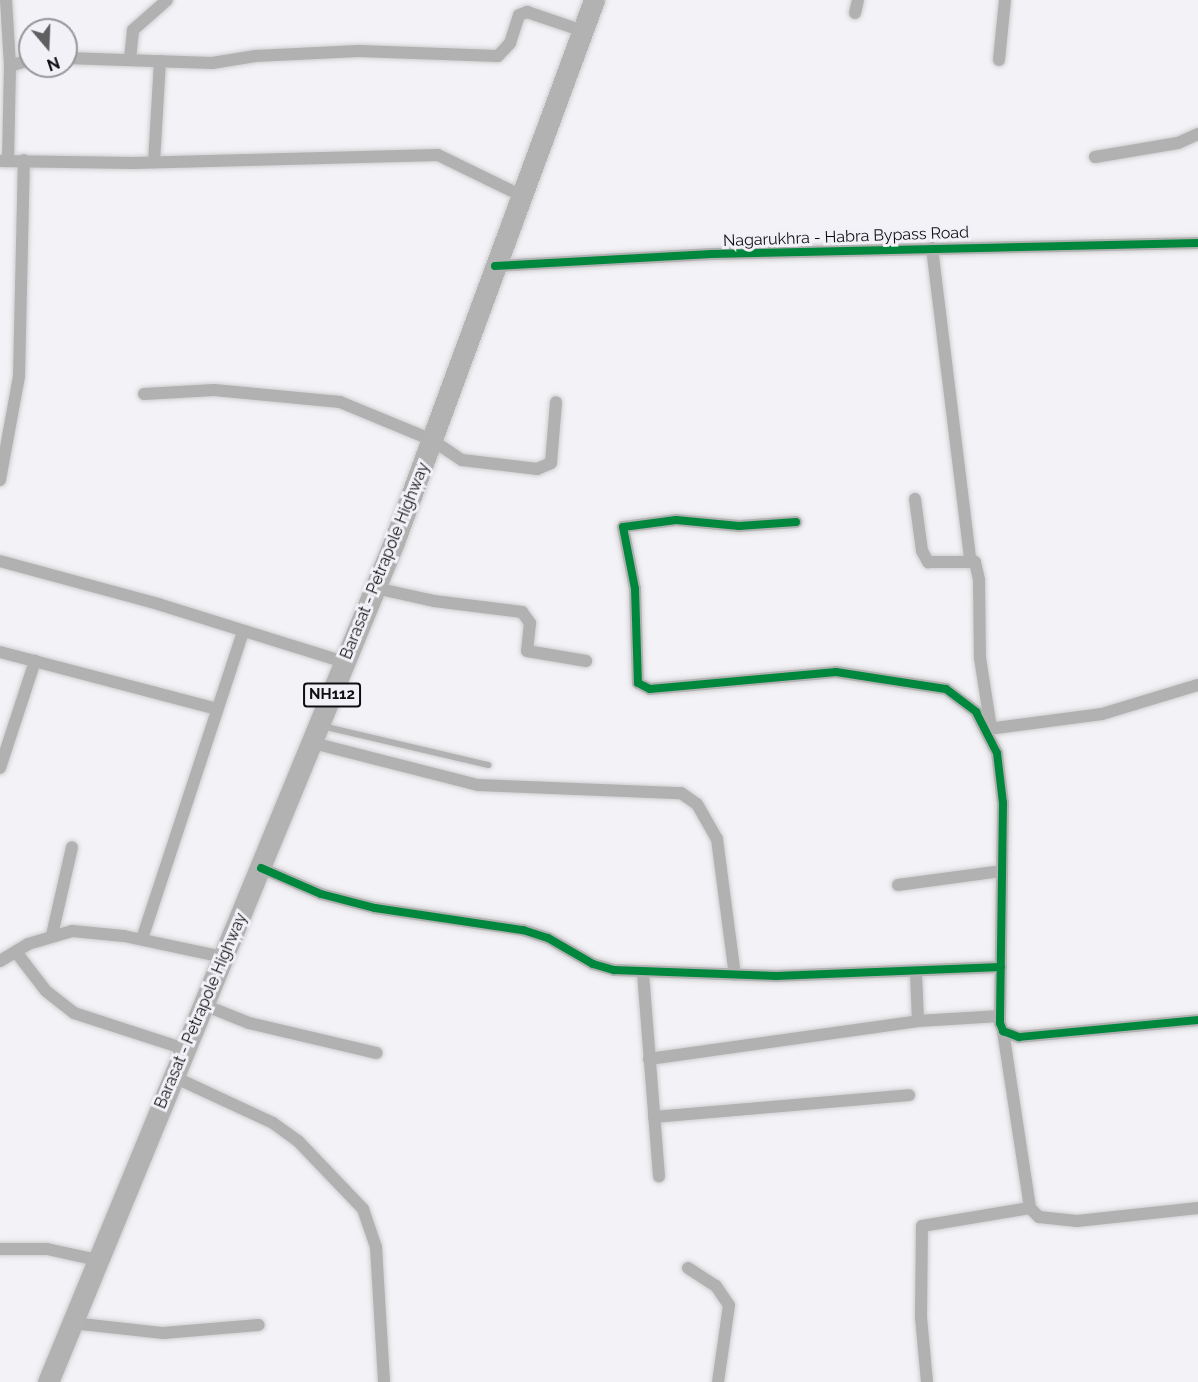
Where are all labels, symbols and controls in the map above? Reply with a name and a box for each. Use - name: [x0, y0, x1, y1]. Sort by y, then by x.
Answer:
- north arrow: [18, 18, 78, 78]
- text: N: [45, 53, 62, 75]
- street label: Nagarukhra - Habra Bypass Road: [723, 223, 969, 251]
- street label: Barasat - Petrapole Highway: [337, 460, 433, 662]
- road number: NH112: [302, 683, 362, 707]
- street label: Barasat - Petrapole Highway: [151, 910, 251, 1112]

